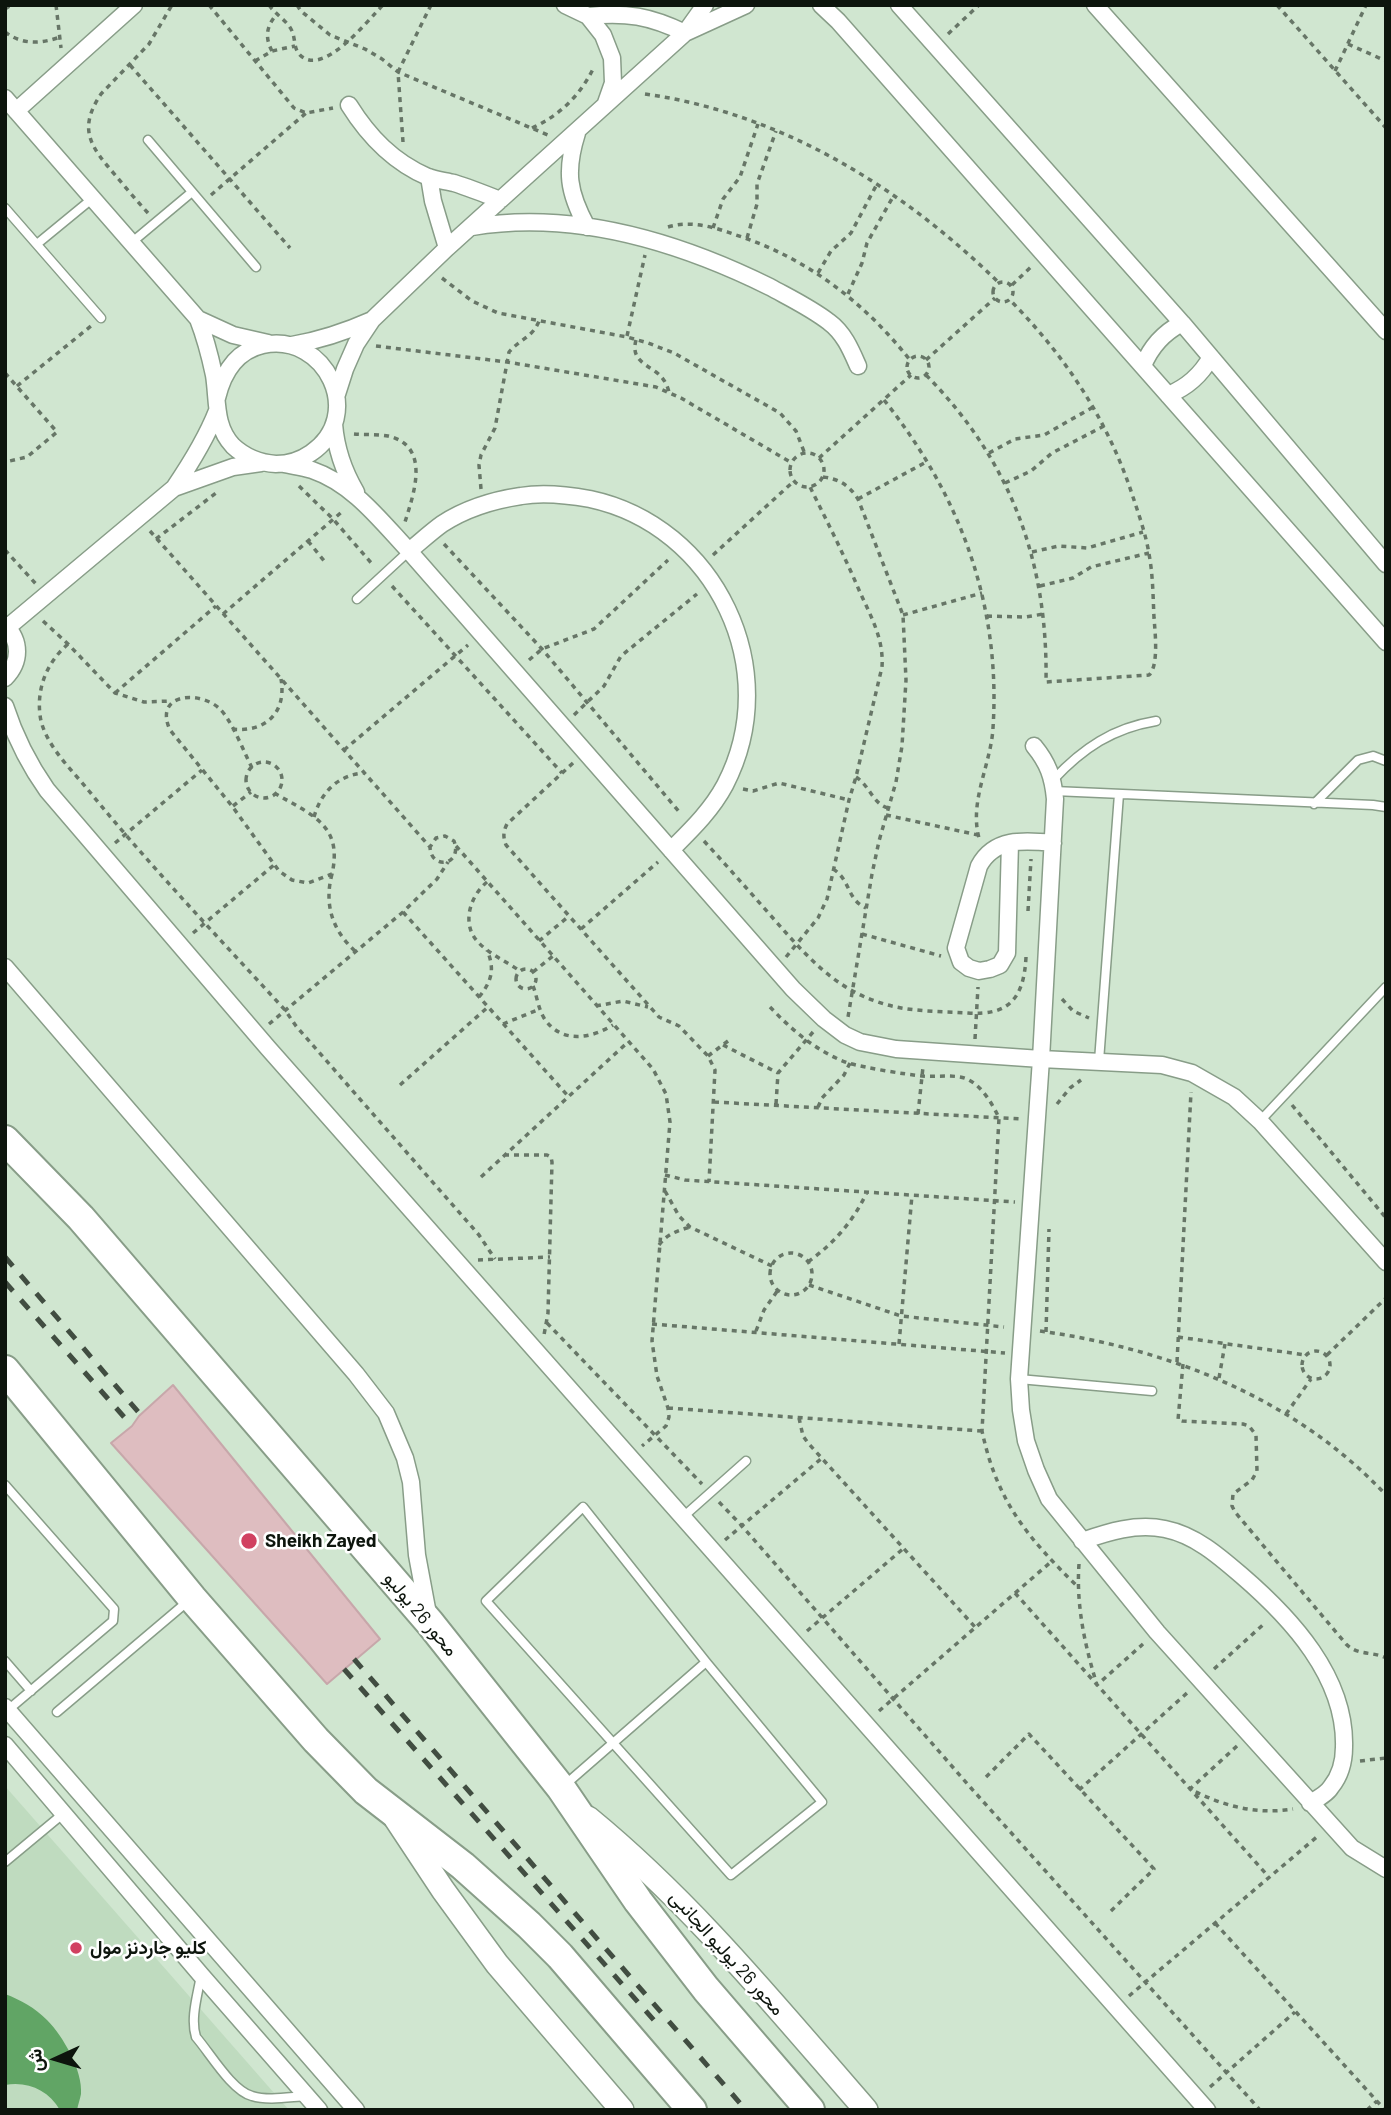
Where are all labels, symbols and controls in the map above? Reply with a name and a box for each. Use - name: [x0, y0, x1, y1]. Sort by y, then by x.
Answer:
- place label: Sheikh Zayed: [265, 1530, 377, 1552]
- marker: Sheikh Zayed: [239, 1531, 259, 1551]
- street label: محور 26 يوليو: [379, 1567, 463, 1661]
- street label: محور 26 يوليو الجانبى: [665, 1886, 789, 2020]
- place label: كليو جاردنز مول: [90, 1937, 206, 1959]
- marker: كليو جاردنز مول: [68, 1940, 84, 1956]
- north arrow: [21, 2024, 91, 2094]
- text: ش: [22, 2048, 47, 2073]

